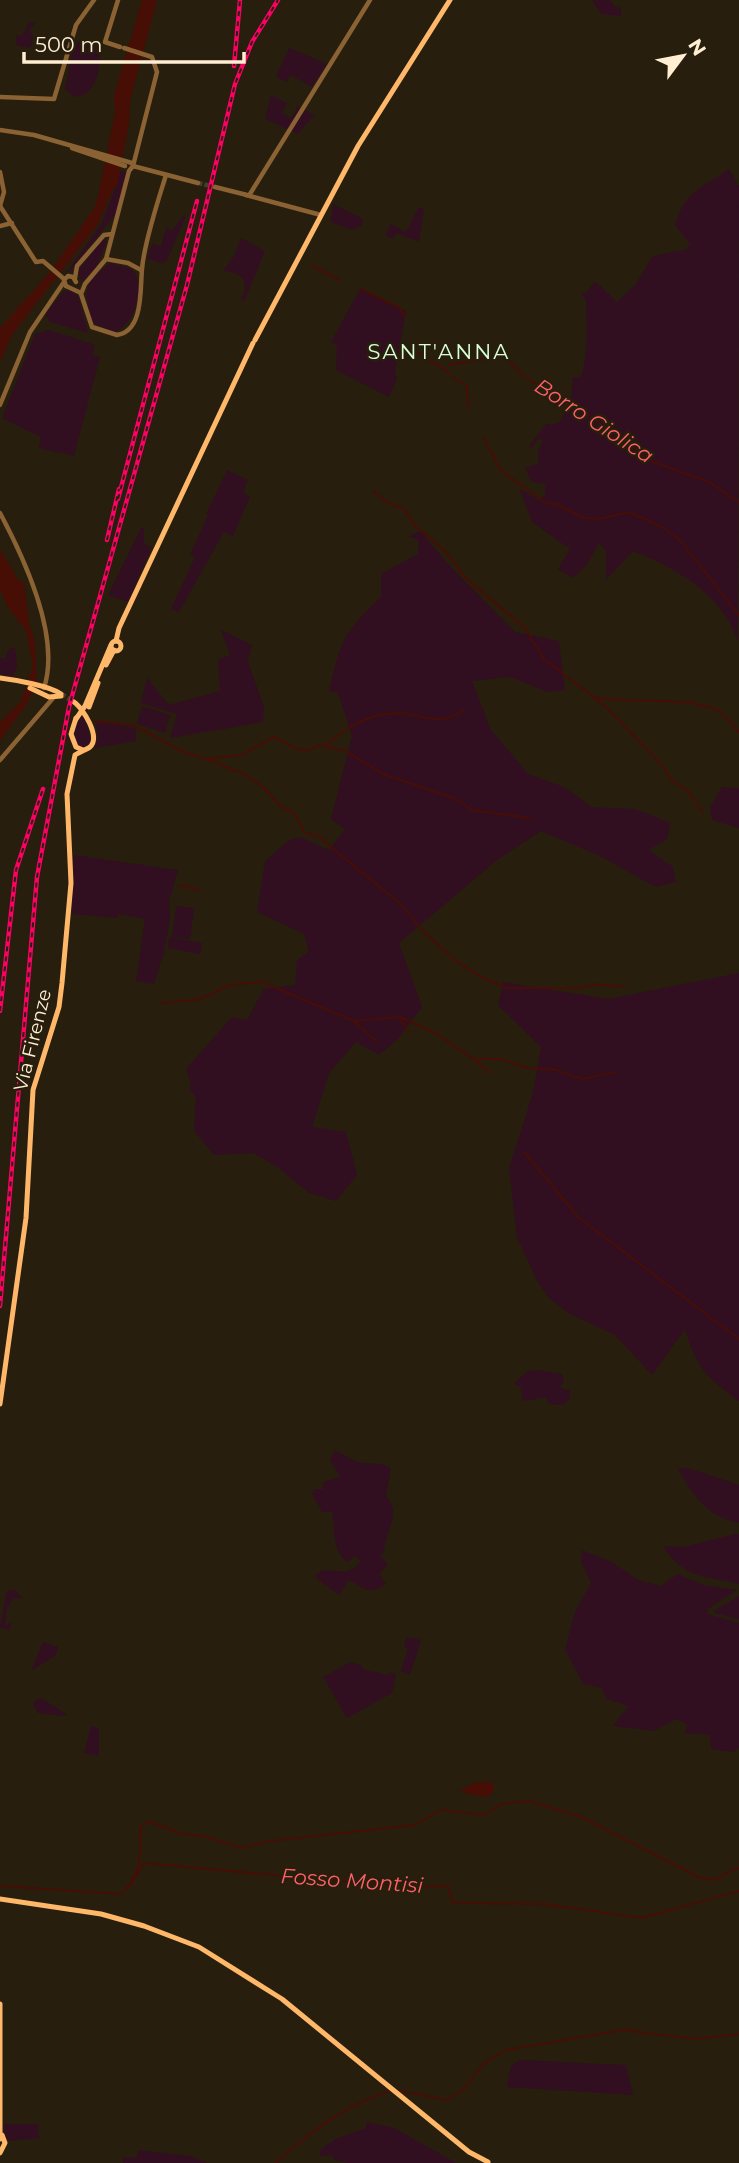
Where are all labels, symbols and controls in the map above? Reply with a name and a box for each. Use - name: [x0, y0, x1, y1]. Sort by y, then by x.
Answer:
- scale bar: [24, 21, 245, 65]
- north arrow: [648, 21, 718, 91]
- text: 500 m: [35, 32, 102, 57]
- text: N: [683, 35, 711, 60]
- district label: SANT'ANNA: [368, 339, 510, 364]
- water label: Borro Giolica: [530, 373, 658, 468]
- street label: Via Firenze: [9, 987, 56, 1093]
- water label: Fosso Montisi: [280, 1863, 424, 1898]

